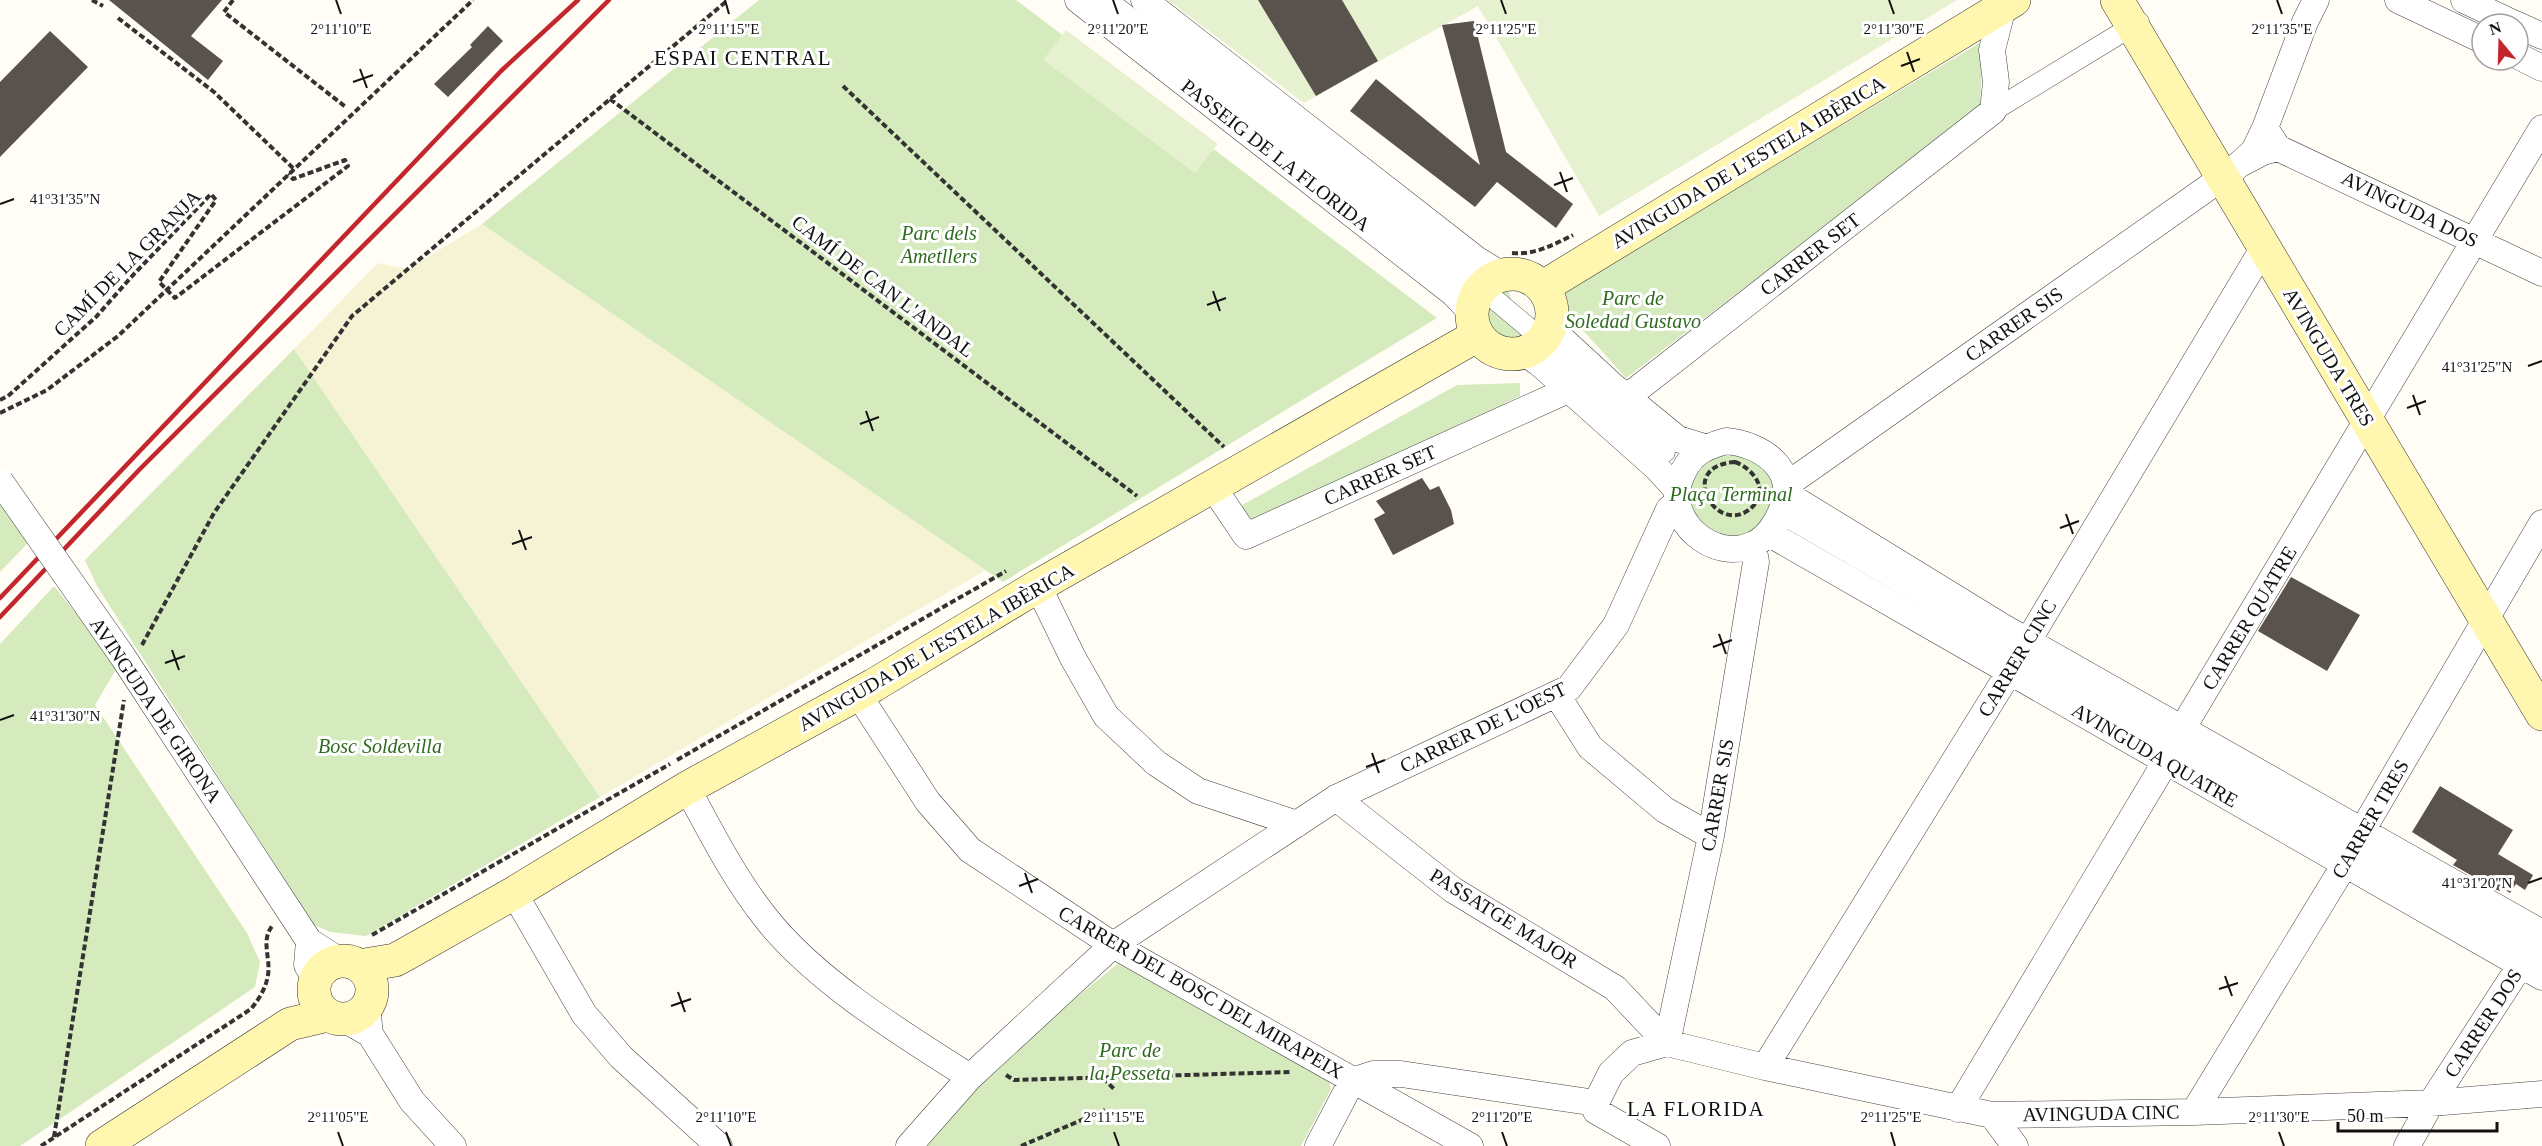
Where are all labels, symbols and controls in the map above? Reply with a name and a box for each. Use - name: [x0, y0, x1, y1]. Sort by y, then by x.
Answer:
- north arrow: [2470, 12, 2530, 72]
- text: N: [2487, 18, 2504, 38]
- text: 2°11'10"E: [311, 21, 371, 37]
- text: 2°11'15"E: [699, 21, 759, 37]
- text: 2°11'20"E: [1088, 21, 1148, 37]
- text: 2°11'25"E: [1476, 21, 1536, 37]
- text: 2°11'30"E: [1864, 21, 1924, 37]
- text: 2°11'35"E: [2252, 21, 2312, 37]
- district label: ESPAI CENTRAL: [654, 46, 832, 70]
- street label: AVINGUDA DE L'ESTELA IBÈRICA: [1607, 71, 1889, 253]
- street label: PASSEIG DE LA FLORIDA: [1177, 75, 1375, 236]
- street label: AVINGUDA DOS: [2338, 166, 2482, 252]
- street label: CAMÍ DE LA GRANJA: [49, 185, 205, 341]
- text: 41°31'35"N: [30, 191, 100, 207]
- street label: CARRER SET: [1756, 208, 1864, 300]
- street label: CAMÍ DE CAN L'ANDAL: [788, 210, 978, 362]
- park label: Parc dels Ametllers: [899, 222, 978, 267]
- street label: CARRER SIS: [1961, 282, 2067, 366]
- street label: AVINGUDA TRES: [2279, 284, 2379, 430]
- park label: Parc de Soledad Gustavo: [1565, 287, 1701, 332]
- text: 41°31'25"N: [2442, 359, 2512, 375]
- street label: CARRER SET: [1320, 440, 1440, 510]
- park label: Plaça Terminal: [1668, 483, 1793, 506]
- street label: CARRER QUATRE: [2197, 542, 2301, 694]
- street label: AVINGUDA DE L'ESTELA IBÈRICA: [794, 558, 1078, 735]
- street label: CARRER CINC: [1973, 595, 2061, 721]
- street label: AVINGUDA DE GIRONA: [86, 613, 227, 807]
- street label: CARRER DE L'OEST: [1396, 677, 1570, 777]
- street label: AVINGUDA QUATRE: [2068, 698, 2242, 812]
- text: 41°31'30"N: [30, 708, 100, 724]
- park label: Bosc Soldevilla: [318, 735, 442, 757]
- street label: CARRER SIS: [1696, 737, 1738, 853]
- street label: CARRER TRES: [2327, 756, 2413, 882]
- street label: PASSATGE MAJOR: [1426, 864, 1582, 973]
- text: 41°31'20"N: [2442, 875, 2512, 891]
- street label: CARRER DEL BOSC DEL MIRAPEIX: [1055, 901, 1348, 1083]
- street label: CARRER DOS: [2440, 965, 2526, 1081]
- park label: Parc de la Pesseta: [1089, 1039, 1171, 1084]
- scale bar: [2338, 1095, 2497, 1133]
- district label: LA FLORIDA: [1627, 1097, 1765, 1121]
- street label: AVINGUDA CINC: [2022, 1101, 2180, 1125]
- text: 50 m: [2347, 1106, 2384, 1126]
- text: 2°11'05"E: [308, 1109, 368, 1125]
- text: 2°11'10"E: [696, 1109, 756, 1125]
- text: 2°11'15"E: [1084, 1109, 1144, 1125]
- text: 2°11'20"E: [1472, 1109, 1532, 1125]
- text: 2°11'25"E: [1861, 1109, 1921, 1125]
- text: 2°11'30"E: [2249, 1109, 2309, 1125]

